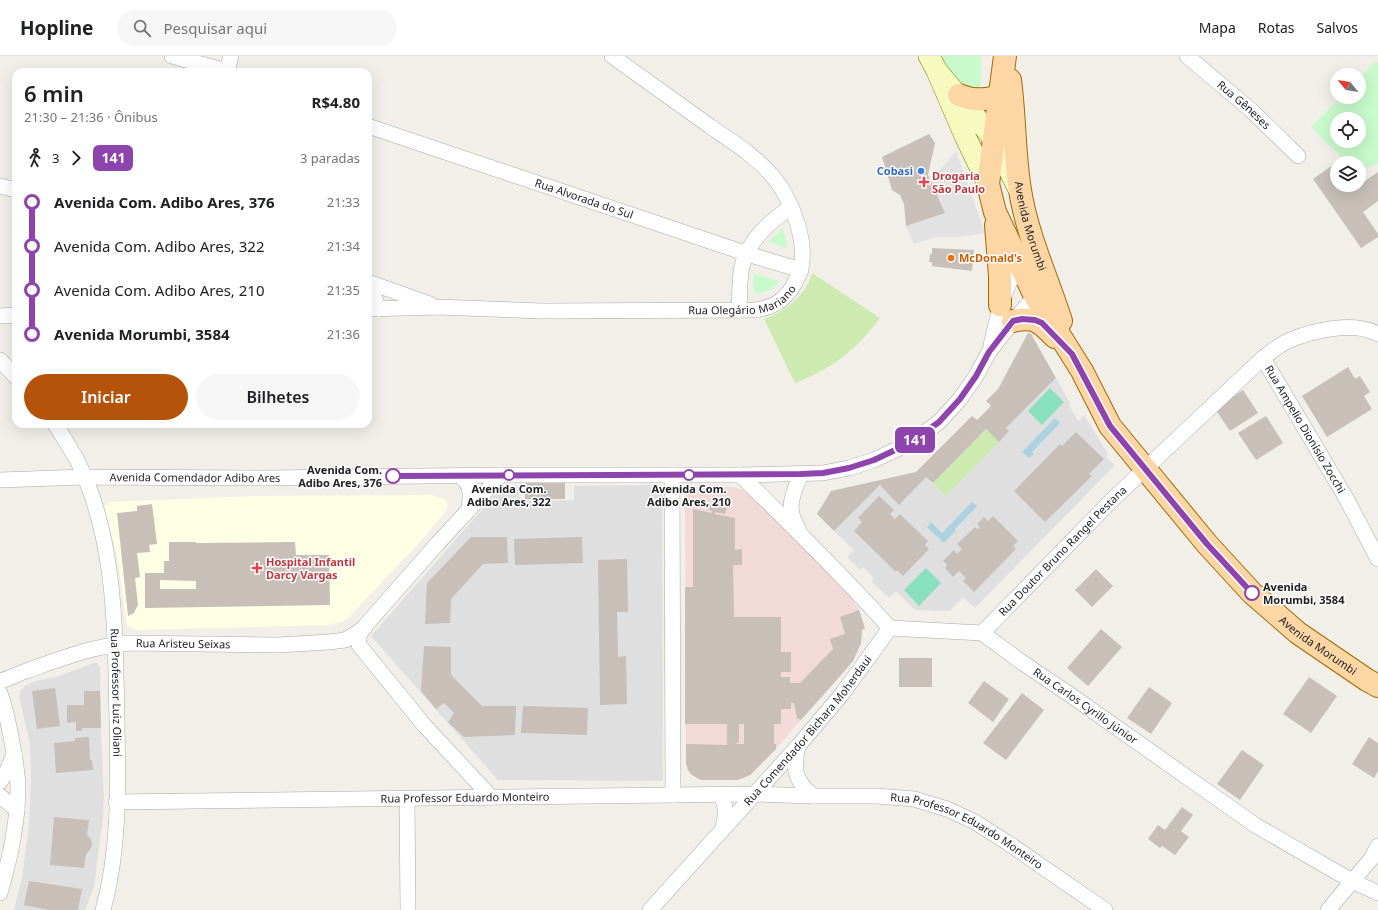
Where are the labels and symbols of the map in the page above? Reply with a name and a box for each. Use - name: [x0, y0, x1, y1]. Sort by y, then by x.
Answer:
- north arrow: [1330, 68, 1366, 104]
- street label: Rua Gêneses: [1214, 77, 1274, 132]
- place label: Cobasi: [877, 163, 913, 178]
- marker: Cobasi: [916, 166, 926, 176]
- place label: Drogaria São Paulo: [932, 168, 985, 196]
- street label: Rua Alvorada do Sul: [533, 175, 636, 222]
- marker: Drogaria São Paulo: [919, 177, 929, 187]
- street label: Avenida Morumbi: [1012, 180, 1051, 273]
- place label: McDonald's: [959, 250, 1023, 265]
- marker: McDonald's: [946, 253, 956, 263]
- street label: Rua Olegário Mariano: [688, 282, 799, 317]
- street label: Rua Ampelio Dionísio Zocchi: [1262, 362, 1349, 496]
- line badge: 141: [892, 427, 938, 453]
- place label: Avenida Com. Adibo Ares, 376: [298, 462, 382, 490]
- marker: Avenida Com. Adibo Ares, 376: [385, 468, 401, 484]
- street label: Avenida Comendador Adibo Ares: [109, 469, 280, 485]
- marker: Avenida Com. Adibo Ares, 322: [503, 469, 515, 481]
- marker: Avenida Com. Adibo Ares, 210: [683, 469, 695, 481]
- place label: Avenida Com. Adibo Ares, 322: [467, 481, 551, 509]
- place label: Avenida Com. Adibo Ares, 210: [647, 481, 731, 509]
- street label: Rua Doutor Bruno Rangel Pestana: [995, 482, 1130, 619]
- place label: Hospital Infantil Darcy Vargas: [266, 554, 355, 582]
- marker: Hospital Infantil Darcy Vargas: [251, 562, 263, 574]
- place label: Avenida Morumbi, 3584: [1263, 579, 1345, 607]
- marker: Avenida Morumbi, 3584: [1244, 585, 1260, 601]
- street label: Avenida Morumbi: [1276, 612, 1360, 678]
- street label: Rua Professor Luiz Oliani: [107, 628, 126, 757]
- street label: Rua Aristeu Seixas: [136, 635, 231, 651]
- street label: Rua Comendador Bichara Moherdaui: [740, 652, 875, 808]
- street label: Rua Carlos Cyrillo Júnior: [1031, 664, 1141, 747]
- street label: Rua Professor Eduardo Monteiro: [380, 789, 550, 806]
- street label: Rua Professor Eduardo Monteiro: [890, 789, 1046, 872]

